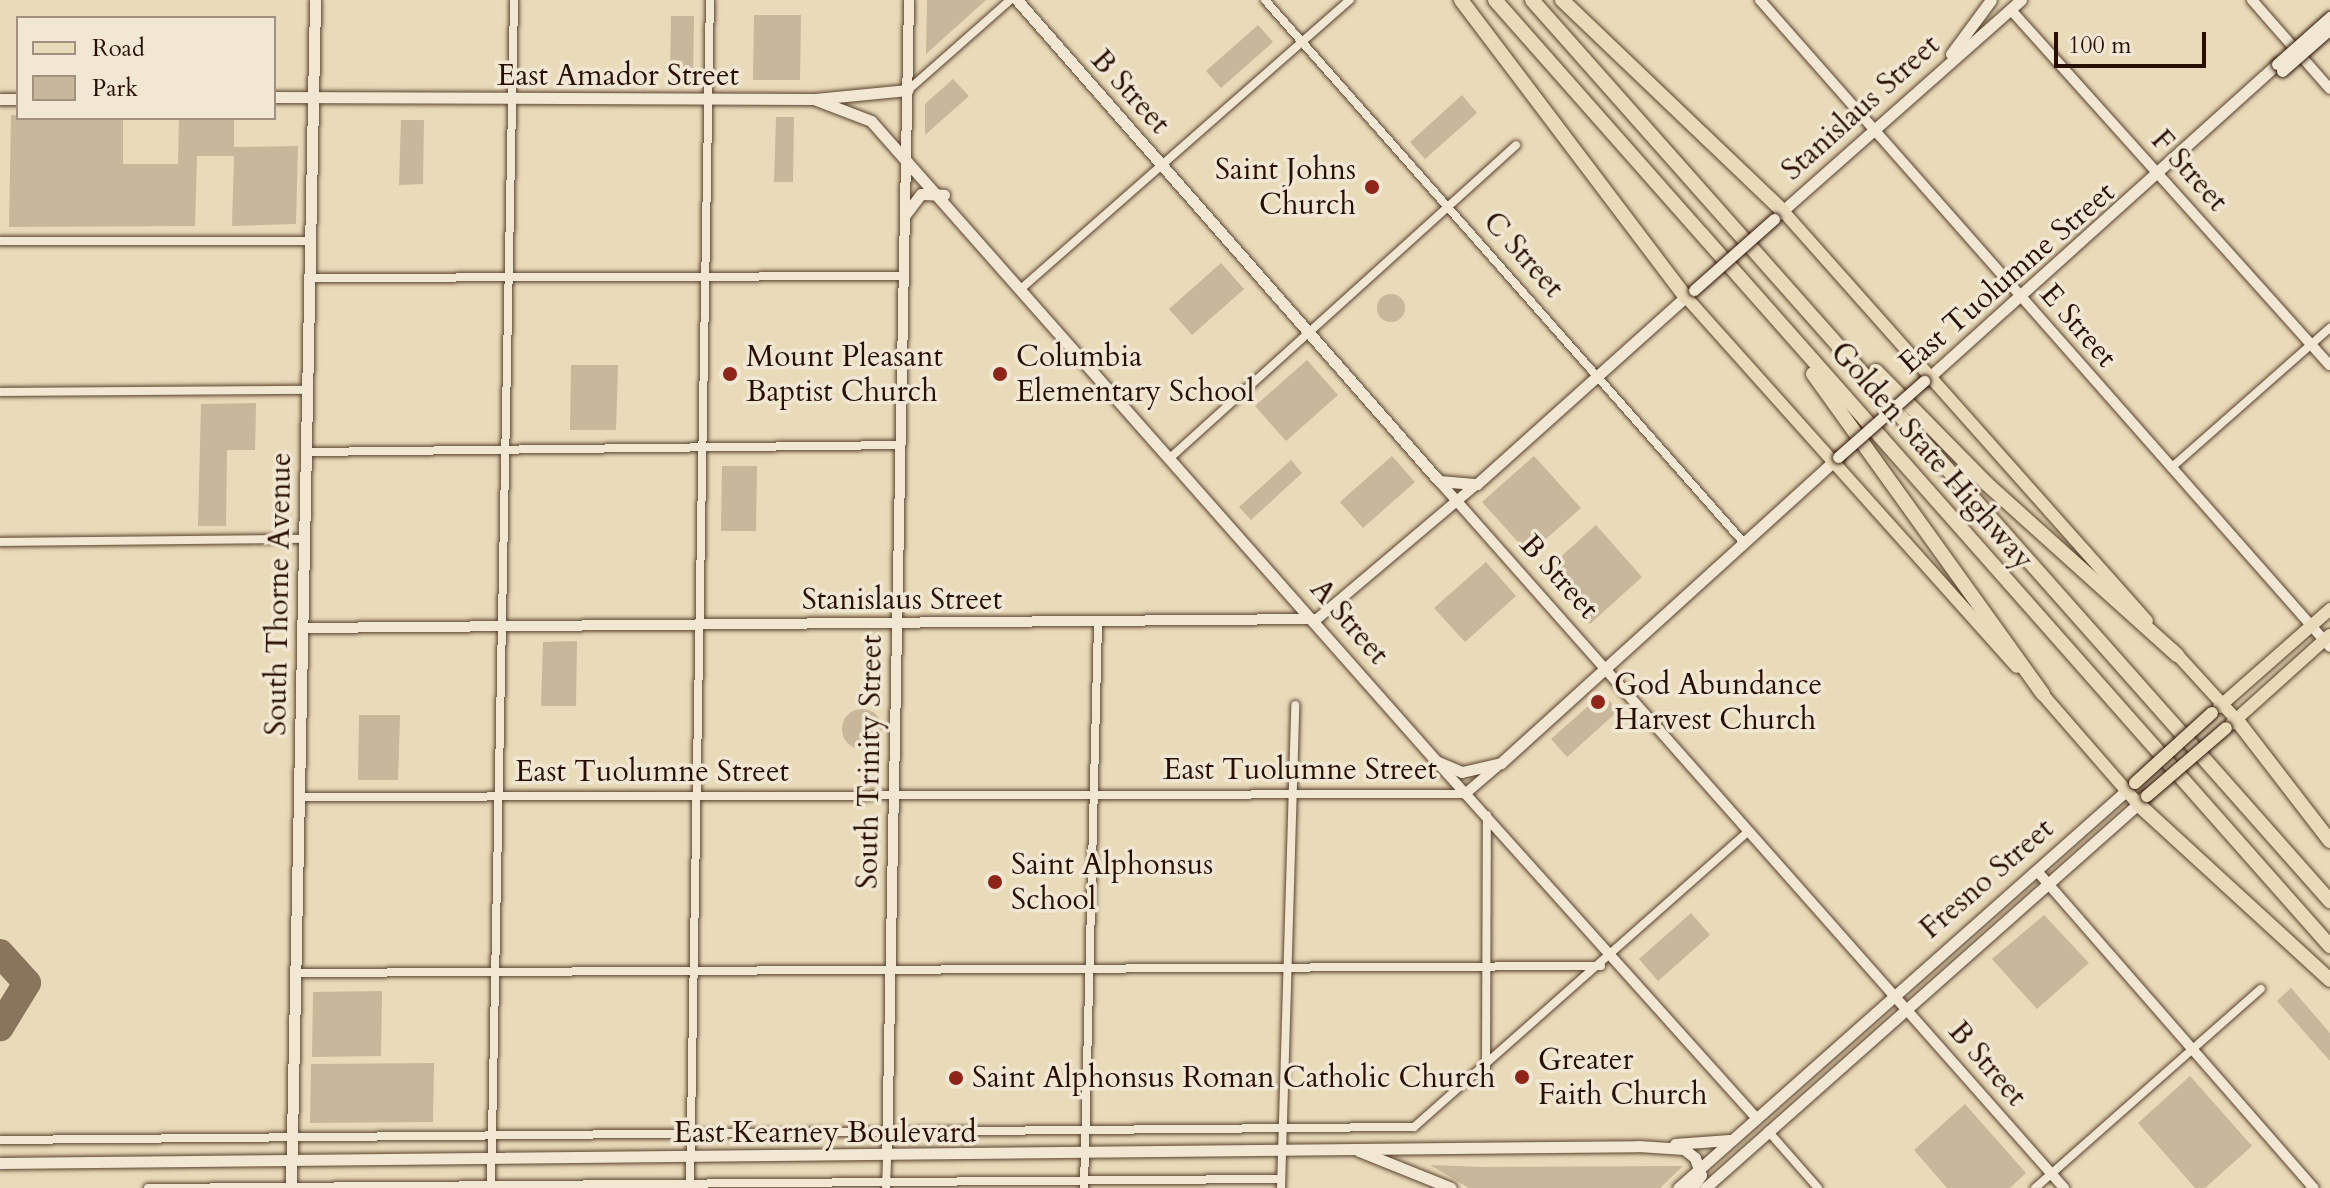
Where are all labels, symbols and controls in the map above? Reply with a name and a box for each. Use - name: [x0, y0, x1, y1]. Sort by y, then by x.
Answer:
- legend: [16, 16, 276, 120]
- scale bar: [2058, 16, 2210, 66]
- street label: Stanislaus Street: [1775, 28, 1947, 188]
- text: 100 m: [2068, 29, 2132, 62]
- text: Road: [92, 32, 145, 65]
- street label: B Street: [1083, 43, 1177, 141]
- street label: East Amador Street: [497, 58, 739, 94]
- text: Park: [92, 72, 138, 105]
- street label: F Street: [2143, 123, 2235, 219]
- place label: Saint Johns Church: [1215, 152, 1356, 222]
- street label: East Tuolumne Street: [1892, 175, 2122, 381]
- marker: Saint Johns Church: [1363, 178, 1381, 196]
- street label: C Street: [1475, 205, 1571, 305]
- street label: E Street: [2032, 277, 2124, 375]
- street label: Golden State Highway: [1823, 335, 2041, 577]
- place label: Mount Pleasant Baptist Church: [746, 339, 943, 410]
- place label: Columbia Elementary School: [1016, 339, 1254, 410]
- marker: Mount Pleasant Baptist Church: [721, 365, 739, 383]
- marker: Columbia Elementary School: [991, 365, 1009, 383]
- street label: South Thorne Avenue: [259, 452, 299, 736]
- street label: B Street: [1512, 528, 1606, 626]
- street label: A Street: [1302, 572, 1396, 672]
- street label: Stanislaus Street: [802, 582, 1002, 618]
- street label: South Trinity Street: [850, 635, 890, 889]
- place label: God Abundance Harvest Church: [1614, 667, 1822, 738]
- marker: God Abundance Harvest Church: [1589, 693, 1607, 711]
- street label: East Tuolumne Street: [1163, 752, 1437, 788]
- street label: East Tuolumne Street: [515, 754, 789, 790]
- street label: Fresno Street: [1913, 811, 2061, 947]
- place label: Saint Alphonsus School: [1011, 847, 1213, 918]
- marker: Saint Alphonsus School: [986, 873, 1004, 891]
- street label: B Street: [1940, 1014, 2034, 1114]
- place label: Greater Faith Church: [1538, 1042, 1707, 1112]
- place label: Saint Alphonsus Roman Catholic Church: [972, 1060, 1496, 1096]
- marker: Greater Faith Church: [1513, 1068, 1531, 1086]
- marker: Saint Alphonsus Roman Catholic Church: [947, 1069, 965, 1087]
- street label: East Kearney Boulevard: [674, 1115, 976, 1151]

